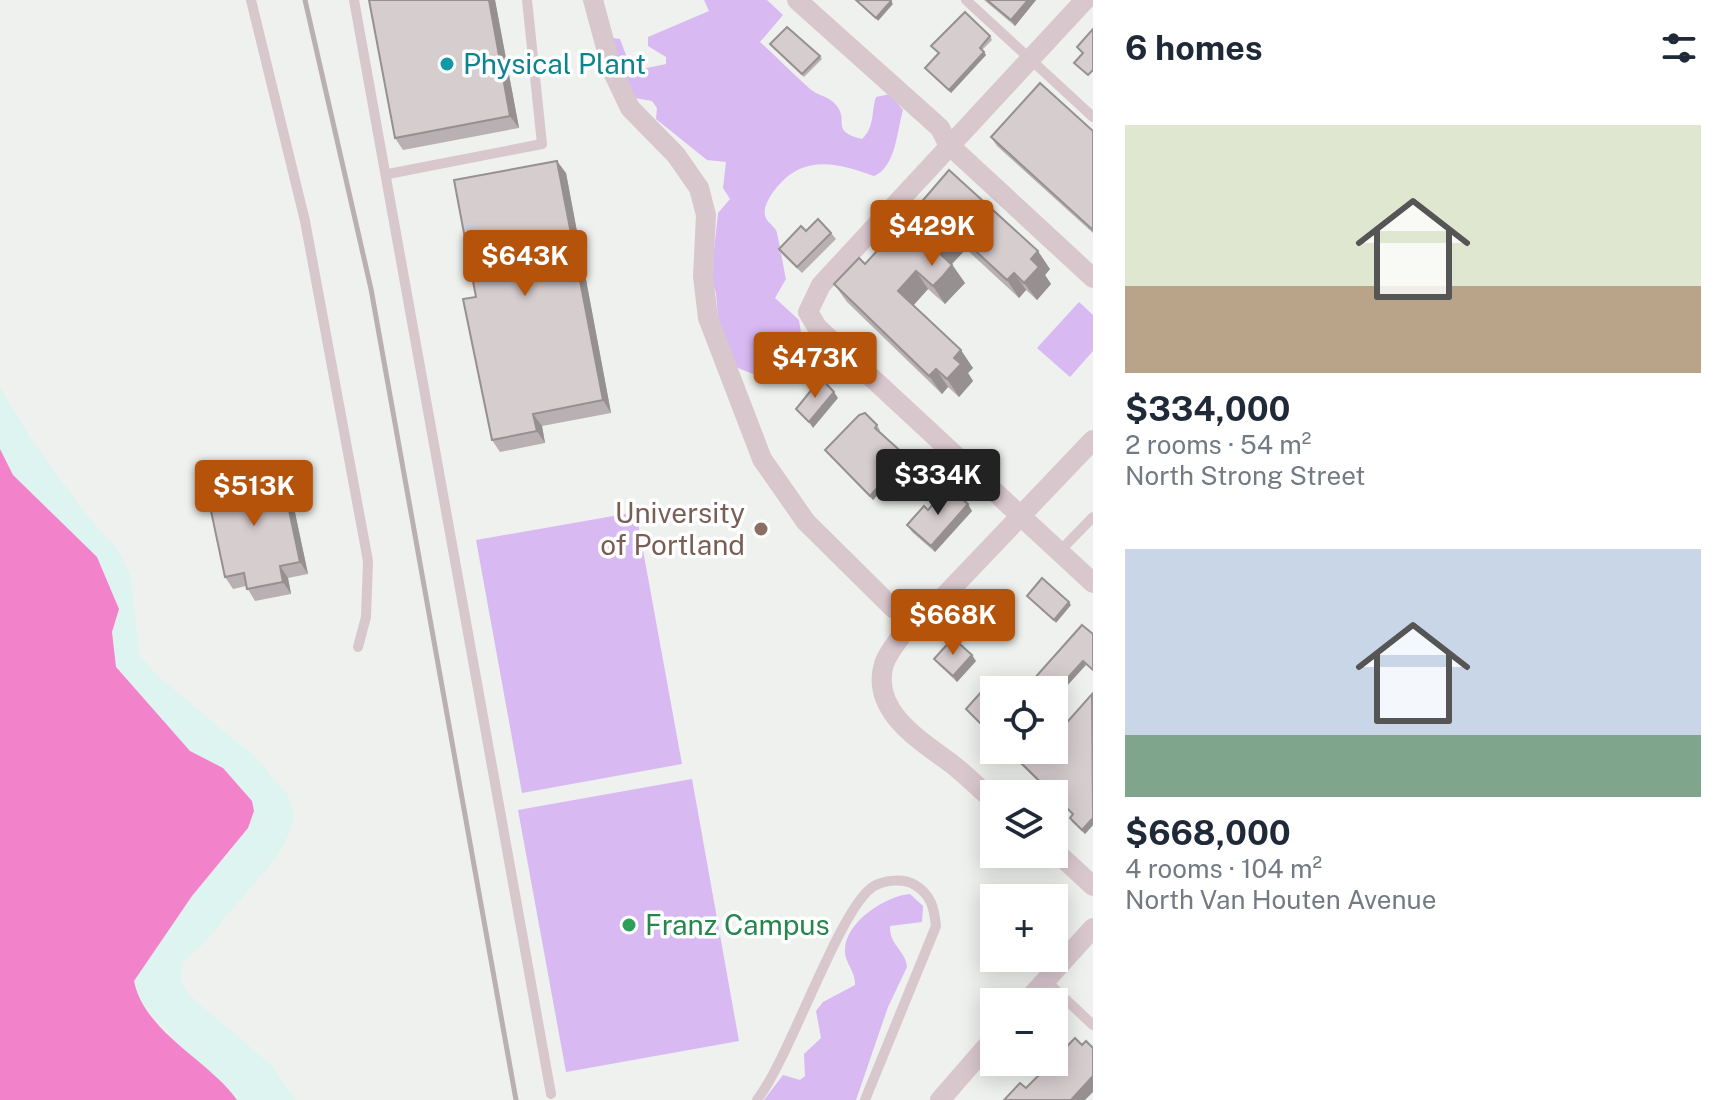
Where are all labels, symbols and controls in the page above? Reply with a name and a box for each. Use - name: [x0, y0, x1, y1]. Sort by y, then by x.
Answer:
- icon: filters: [1657, 26, 1701, 70]
- text: 6 homes: [1125, 28, 1263, 68]
- place label: Physical Plant: [463, 47, 646, 80]
- marker: Physical Plant: [438, 55, 456, 73]
- icon: home: [1341, 177, 1485, 321]
- pin: $429K: [876, 200, 988, 268]
- text: $429K: [888, 210, 976, 241]
- pin: $643K: [469, 230, 581, 298]
- text: $643K: [481, 240, 569, 271]
- pin: $473K: [759, 332, 871, 400]
- text: $473K: [772, 342, 858, 373]
- text: $334,000: [1125, 389, 1290, 429]
- text: 2 rooms · 54 m²: [1125, 429, 1311, 460]
- pin: $334K: [882, 449, 994, 517]
- text: $334K: [894, 459, 982, 490]
- pin: $513K: [198, 460, 310, 528]
- text: North Strong Street: [1125, 460, 1365, 491]
- text: $513K: [213, 470, 295, 501]
- place label: University of Portland: [600, 496, 745, 561]
- marker: University of Portland: [752, 520, 770, 538]
- pin: $668K: [897, 589, 1009, 657]
- text: $668K: [909, 599, 997, 630]
- icon: home: [1341, 601, 1485, 745]
- map controls: [980, 676, 1068, 1076]
- button: locate: [980, 676, 1068, 764]
- button: layers: [980, 780, 1068, 868]
- text: $668,000: [1125, 813, 1291, 853]
- text: 4 rooms · 104 m²: [1125, 853, 1322, 884]
- button: +: [980, 884, 1068, 972]
- text: North Van Houten Avenue: [1125, 884, 1436, 915]
- place label: Franz Campus: [645, 908, 830, 941]
- marker: Franz Campus: [620, 916, 638, 934]
- button: −: [980, 988, 1068, 1076]

